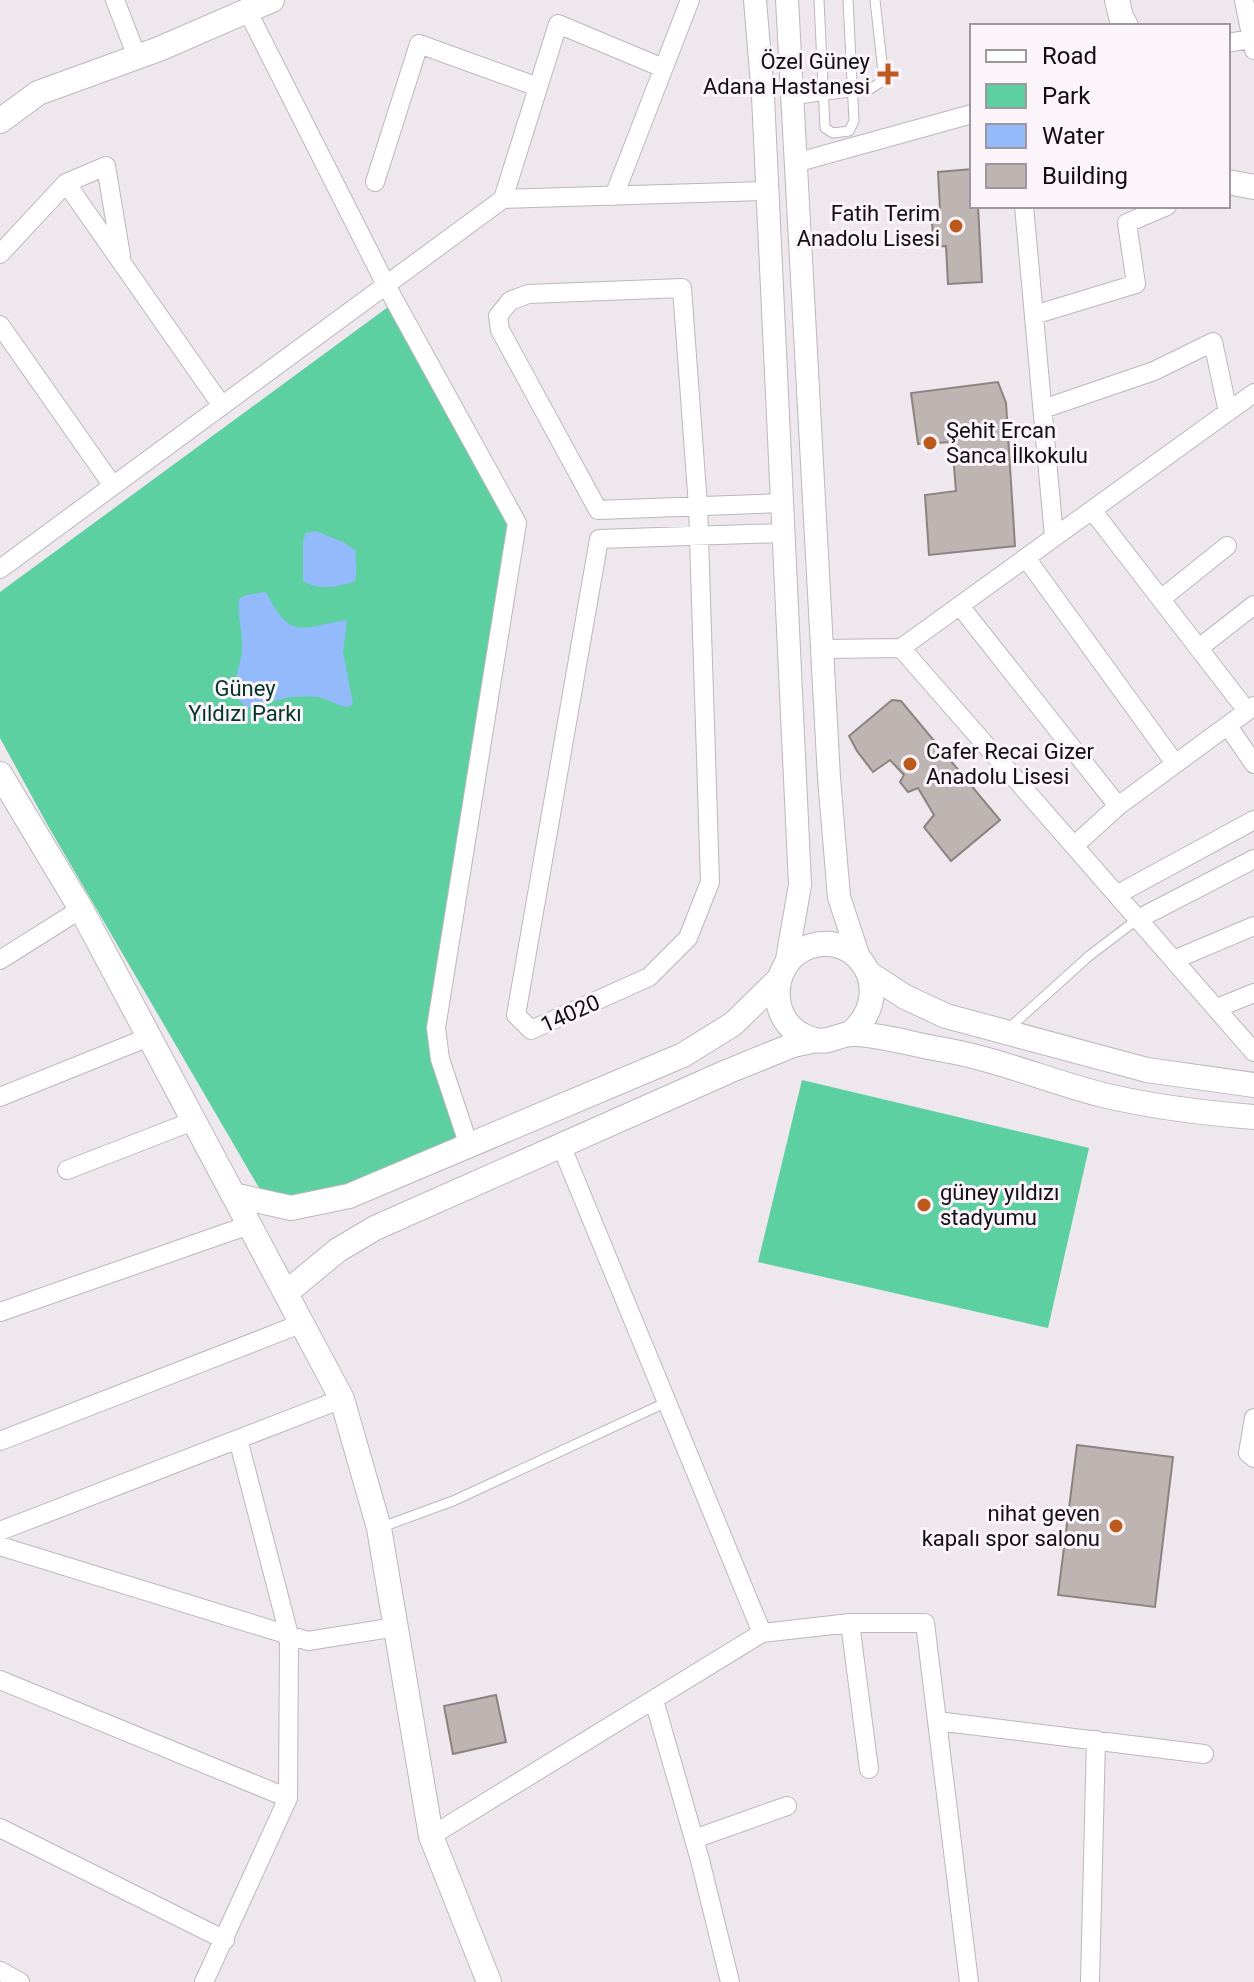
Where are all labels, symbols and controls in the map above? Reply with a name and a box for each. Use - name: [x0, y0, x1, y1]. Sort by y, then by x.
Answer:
- legend: [970, 24, 1230, 208]
- text: Road: [1042, 42, 1097, 70]
- place label: Özel Güney Adana Hastanesi: [703, 49, 871, 99]
- marker: Özel Güney Adana Hastanesi: [877, 63, 899, 85]
- text: Park: [1042, 82, 1091, 110]
- text: Water: [1042, 122, 1105, 150]
- text: Building: [1042, 162, 1128, 190]
- place label: Fatih Terim Anadolu Lisesi: [797, 201, 940, 251]
- marker: Fatih Terim Anadolu Lisesi: [947, 217, 965, 235]
- place label: Şehit Ercan Sanca İlkokulu: [946, 418, 1088, 468]
- marker: Şehit Ercan Sanca İlkokulu: [921, 434, 939, 452]
- park label: Güney Yıldızı Parkı: [188, 676, 302, 726]
- place label: Cafer Recai Gizer Anadolu Lisesi: [926, 739, 1095, 789]
- marker: Cafer Recai Gizer Anadolu Lisesi: [901, 755, 919, 773]
- street label: 14020: [537, 989, 604, 1037]
- place label: güney yıldızı stadyumu: [940, 1180, 1059, 1230]
- marker: güney yıldızı stadyumu: [915, 1196, 933, 1214]
- place label: nihat geven kapalı spor salonu: [922, 1501, 1100, 1551]
- marker: nihat geven kapalı spor salonu: [1107, 1517, 1125, 1535]

